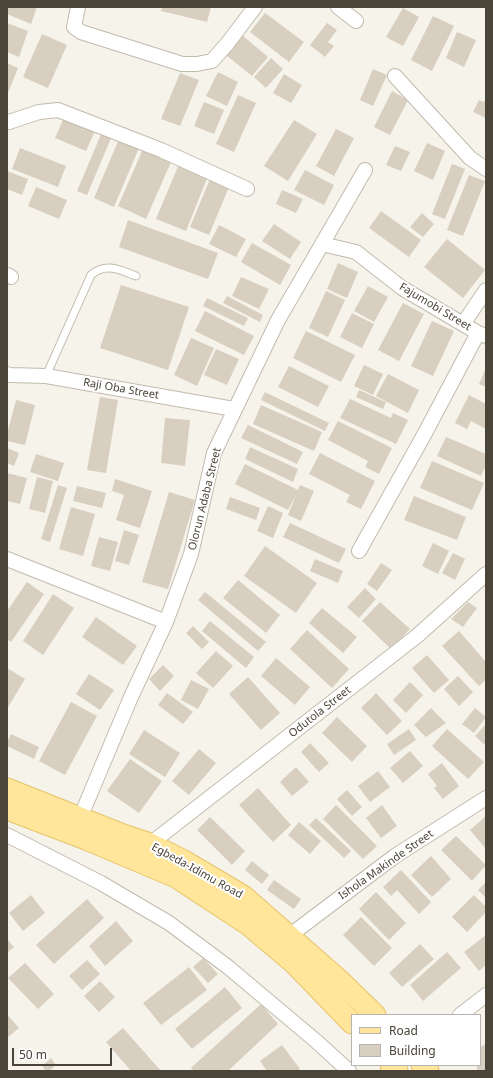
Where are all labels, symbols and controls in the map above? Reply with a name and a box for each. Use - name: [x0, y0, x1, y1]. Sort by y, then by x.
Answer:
- street label: Fajumobi Street: [397, 280, 473, 334]
- street label: Raji Oba Street: [82, 376, 160, 402]
- street label: Olorun Adaba Street: [186, 446, 224, 552]
- street label: Odutola Street: [286, 684, 354, 740]
- street label: Ishola Makinde Street: [336, 827, 436, 903]
- street label: Egbeda-Idimu Road: [149, 840, 245, 902]
- legend: [351, 1014, 481, 1066]
- text: Road: [389, 1022, 418, 1039]
- scale bar: [14, 1040, 114, 1066]
- text: Building: [389, 1042, 436, 1059]
- text: 50 m: [19, 1046, 47, 1063]

